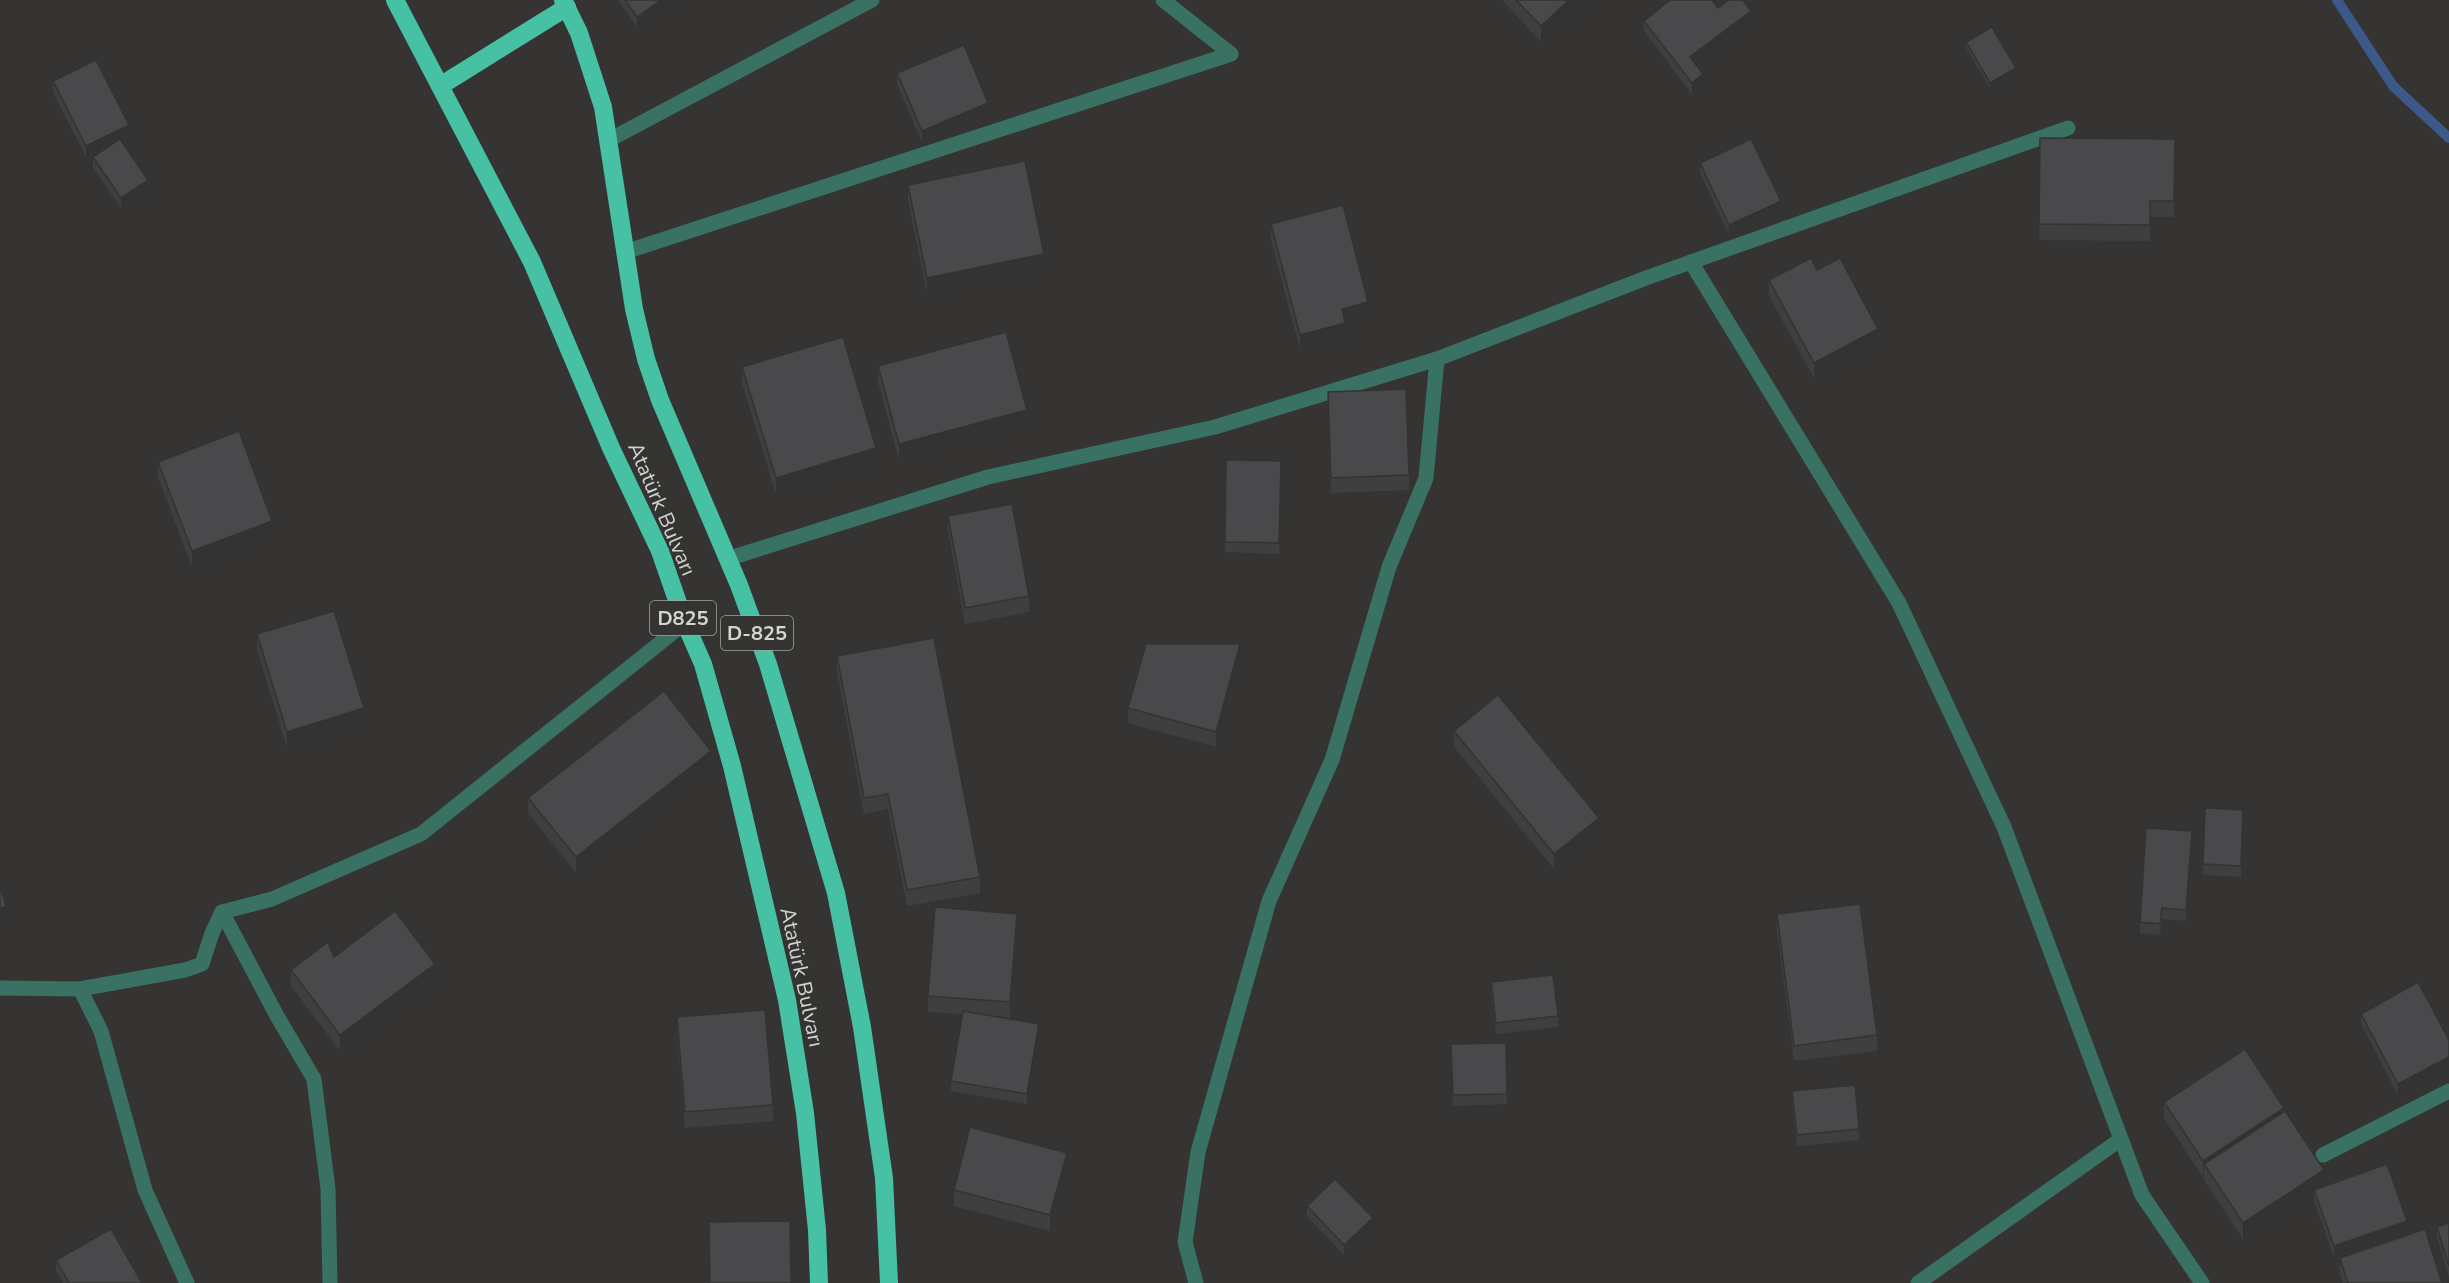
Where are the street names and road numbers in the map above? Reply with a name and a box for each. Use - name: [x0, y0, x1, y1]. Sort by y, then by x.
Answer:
- street label: Atatürk Bulvarı: [621, 438, 703, 580]
- road number: D825: [650, 601, 716, 635]
- road number: D-825: [721, 616, 793, 650]
- street label: Atatürk Bulvarı: [774, 905, 830, 1049]

